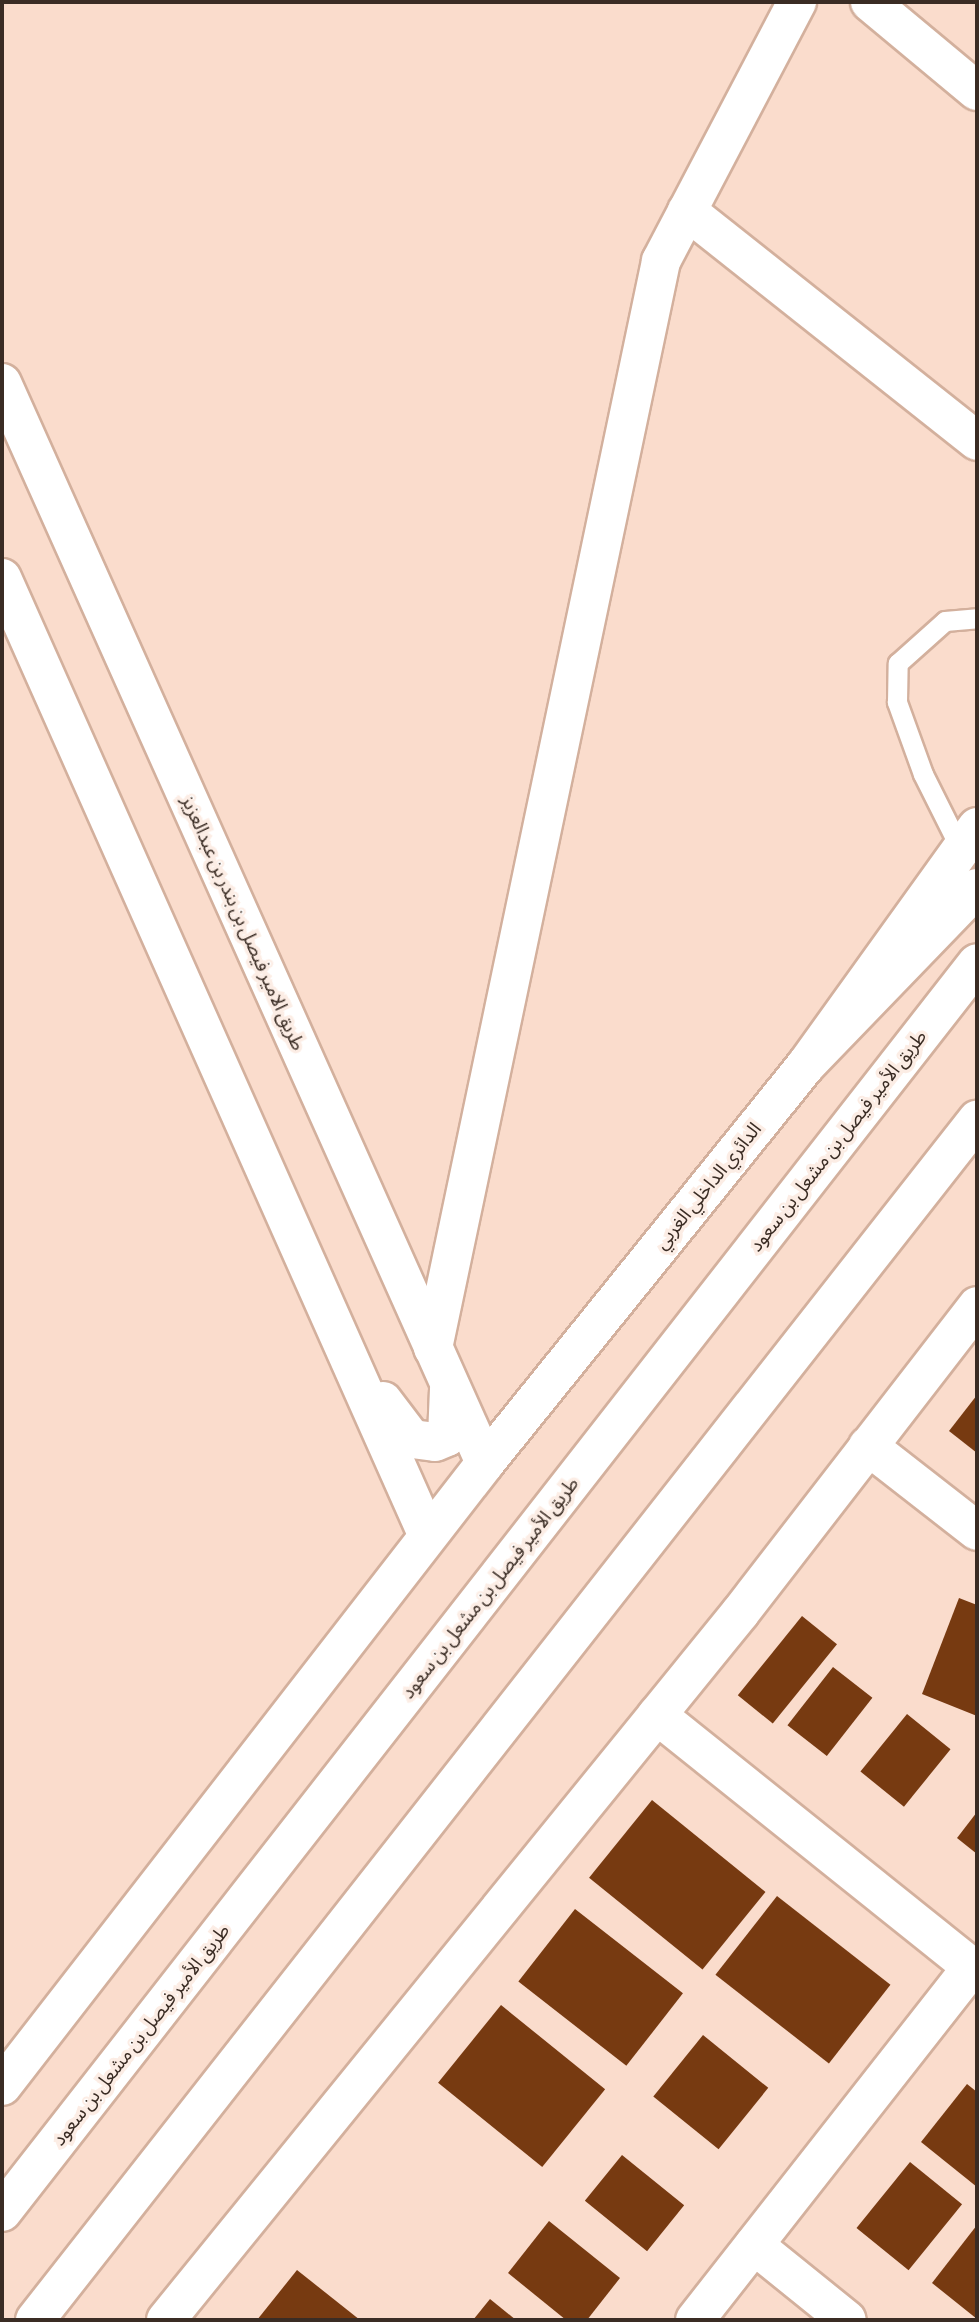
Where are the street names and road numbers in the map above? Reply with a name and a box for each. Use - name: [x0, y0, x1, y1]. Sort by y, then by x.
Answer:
- street label: طريق الامير فيصل بن بندر بن عبدالعزيز: [176, 792, 310, 1054]
- street label: طريق الأمير فيصل بن مشعل بن سعود: [744, 1026, 932, 1256]
- street label: الدائري الداخلي الغربي: [650, 1118, 766, 1254]
- street label: طريق الأمير فيصل بن مشعل بن سعود: [396, 1473, 584, 1703]
- street label: طريق الأمير فيصل بن مشعل بن سعود: [47, 1920, 235, 2150]

